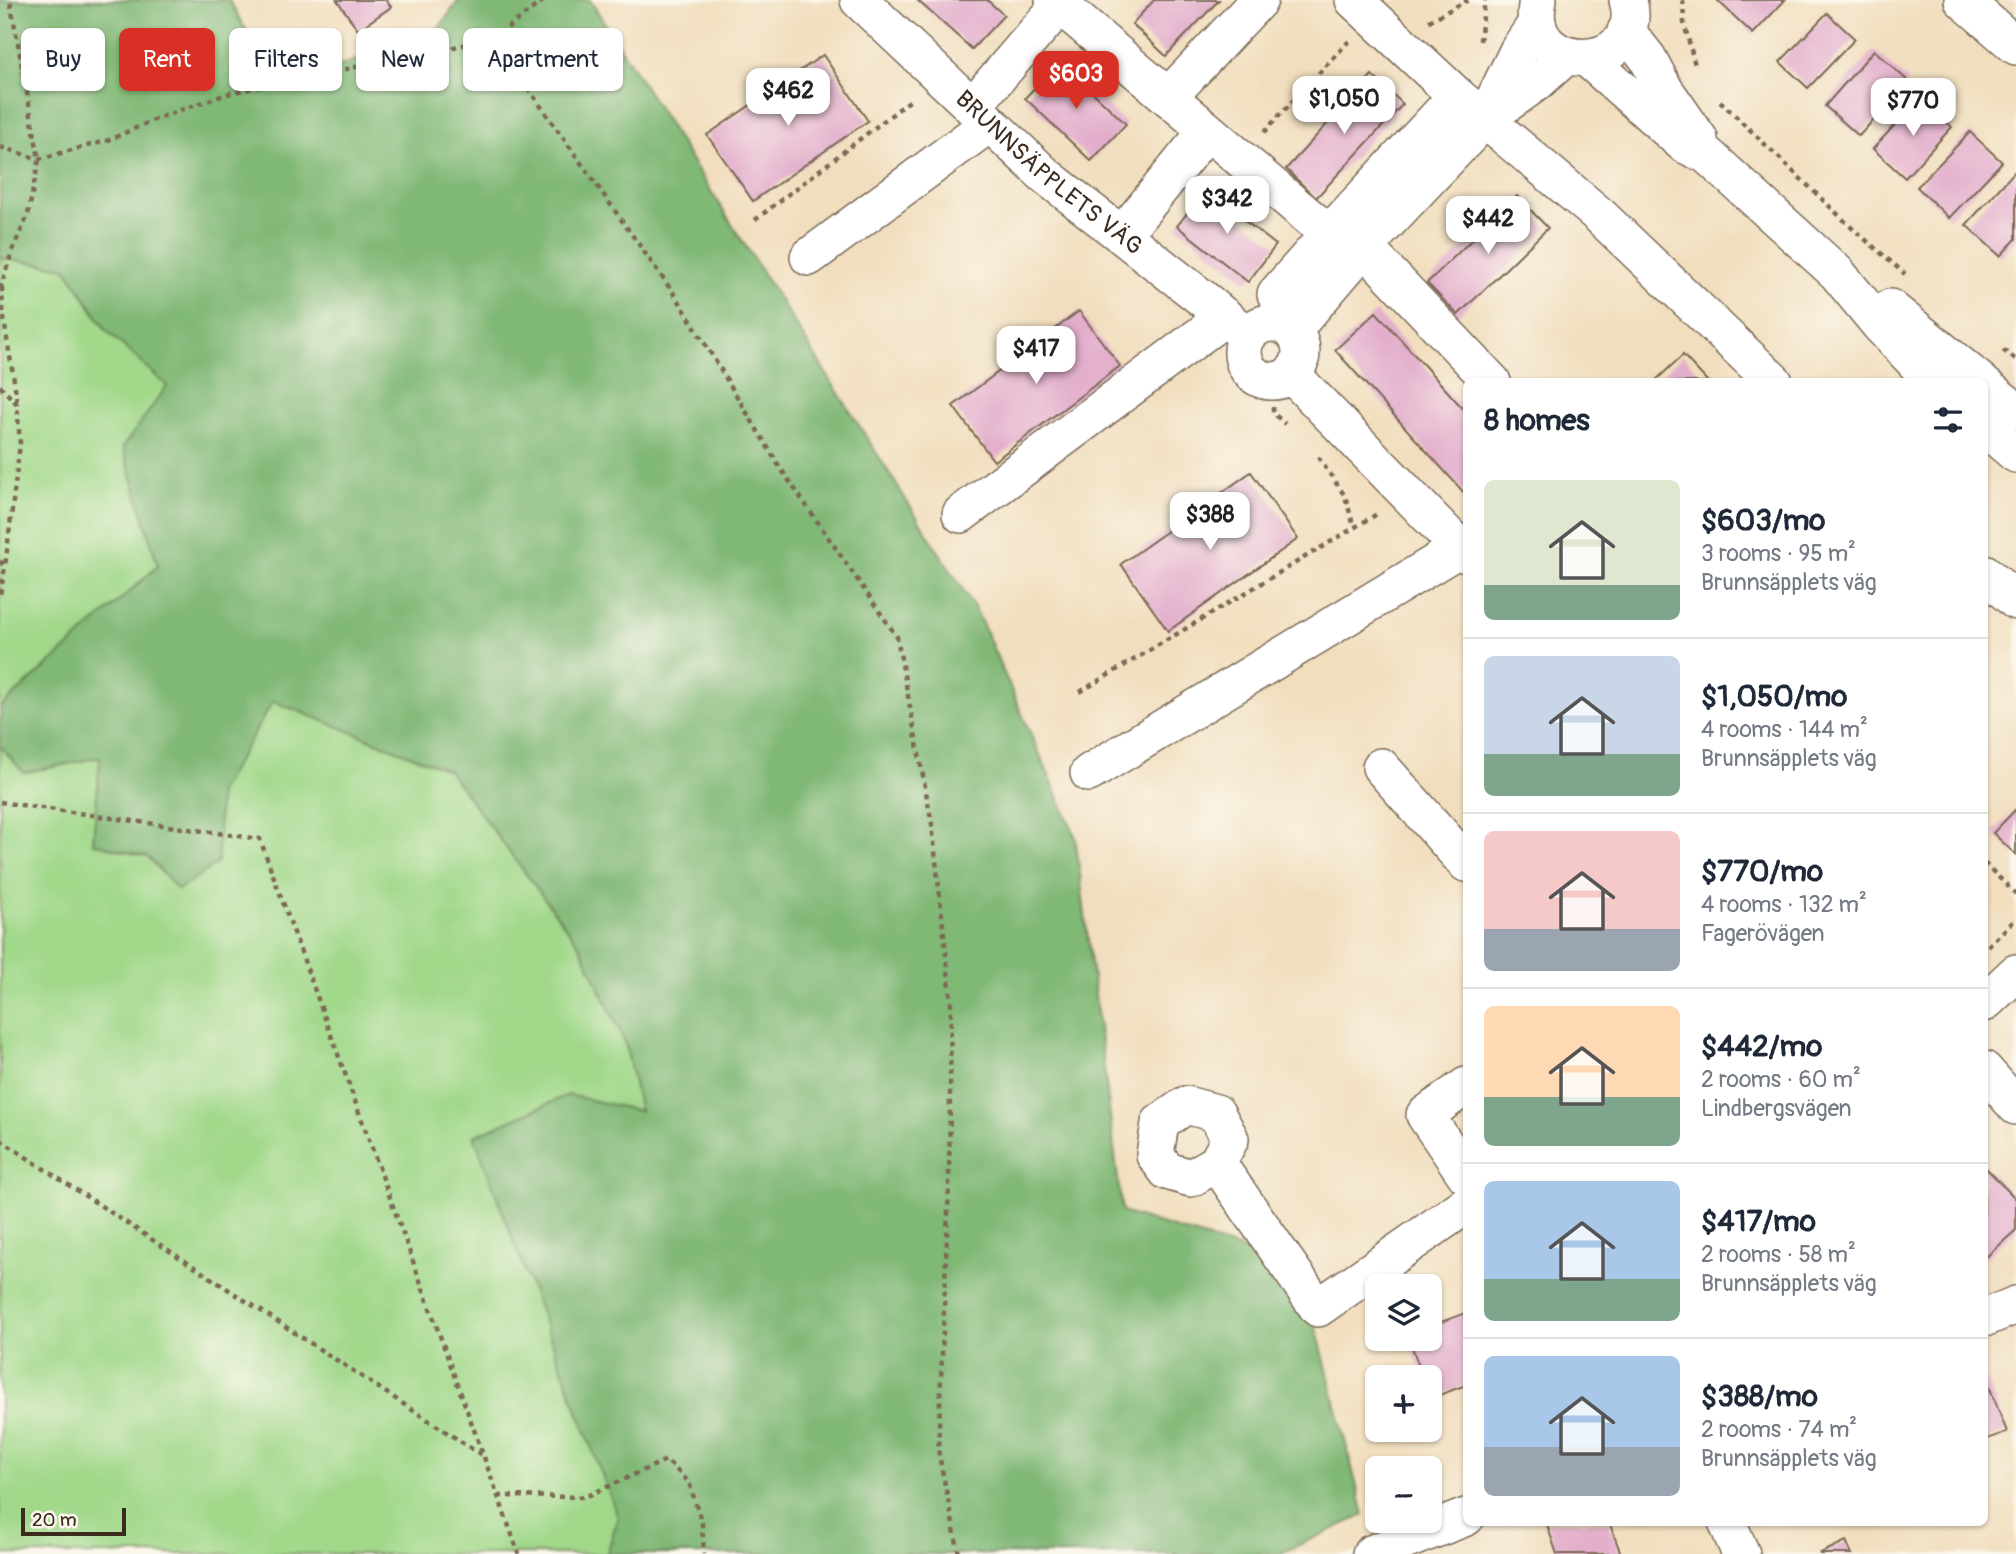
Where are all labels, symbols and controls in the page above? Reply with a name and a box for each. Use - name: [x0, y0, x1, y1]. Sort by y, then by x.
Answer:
- chip: Buy: [21, 28, 105, 91]
- chip: Rent: [119, 28, 215, 91]
- chip: Filters: [229, 28, 342, 91]
- chip: New: [356, 28, 449, 91]
- chip: Apartment: [463, 28, 623, 91]
- pin: $603: [1035, 52, 1117, 111]
- text: $603: [1049, 59, 1103, 88]
- pin: $462: [747, 68, 829, 128]
- text: $462: [762, 76, 814, 105]
- pin: $1,050: [1287, 76, 1401, 136]
- pin: $770: [1872, 78, 1954, 138]
- street label: BRUNNSÄPPLETS VÄG: [950, 84, 1149, 261]
- text: $1,050: [1308, 84, 1380, 113]
- text: $770: [1887, 86, 1939, 115]
- pin: $342: [1186, 176, 1268, 236]
- text: $342: [1201, 184, 1253, 213]
- pin: $442: [1447, 196, 1529, 256]
- text: $442: [1462, 204, 1514, 233]
- pin: $417: [995, 326, 1077, 386]
- text: $417: [1013, 334, 1059, 363]
- icon: filters: [1929, 401, 1967, 439]
- text: 8 homes: [1484, 402, 1590, 439]
- pin: $388: [1169, 492, 1251, 552]
- text: $388: [1186, 500, 1234, 529]
- text: $603/mo: [1701, 502, 1825, 539]
- icon: home: [1540, 508, 1624, 592]
- text: 3 rooms · 95 m²: [1701, 539, 1856, 568]
- text: Brunnsäpplets väg: [1701, 568, 1877, 597]
- text: $1,050/mo: [1701, 678, 1847, 715]
- icon: home: [1540, 684, 1624, 768]
- text: 4 rooms · 144 m²: [1701, 715, 1868, 744]
- text: Brunnsäpplets väg: [1701, 744, 1877, 773]
- text: $770/mo: [1701, 853, 1823, 890]
- icon: home: [1540, 859, 1624, 943]
- text: 4 rooms · 132 m²: [1701, 890, 1867, 919]
- text: Fagerövägen: [1701, 919, 1825, 948]
- text: $442/mo: [1701, 1028, 1822, 1065]
- icon: home: [1540, 1034, 1624, 1118]
- text: 2 rooms · 60 m²: [1701, 1065, 1861, 1094]
- text: Lindbergsvägen: [1701, 1094, 1852, 1123]
- text: $417/mo: [1701, 1203, 1816, 1240]
- icon: home: [1540, 1209, 1624, 1293]
- text: 2 rooms · 58 m²: [1701, 1240, 1856, 1269]
- text: Brunnsäpplets väg: [1701, 1269, 1877, 1298]
- map controls: [1365, 1274, 1442, 1533]
- button: layers: [1365, 1274, 1442, 1351]
- button: +: [1365, 1365, 1442, 1442]
- text: $388/mo: [1701, 1378, 1818, 1415]
- icon: home: [1540, 1384, 1624, 1468]
- text: 2 rooms · 74 m²: [1701, 1415, 1857, 1444]
- text: Brunnsäpplets väg: [1701, 1444, 1877, 1473]
- button: −: [1365, 1456, 1442, 1533]
- scale bar: [21, 1505, 126, 1537]
- text: 20 m: [32, 1508, 77, 1532]

